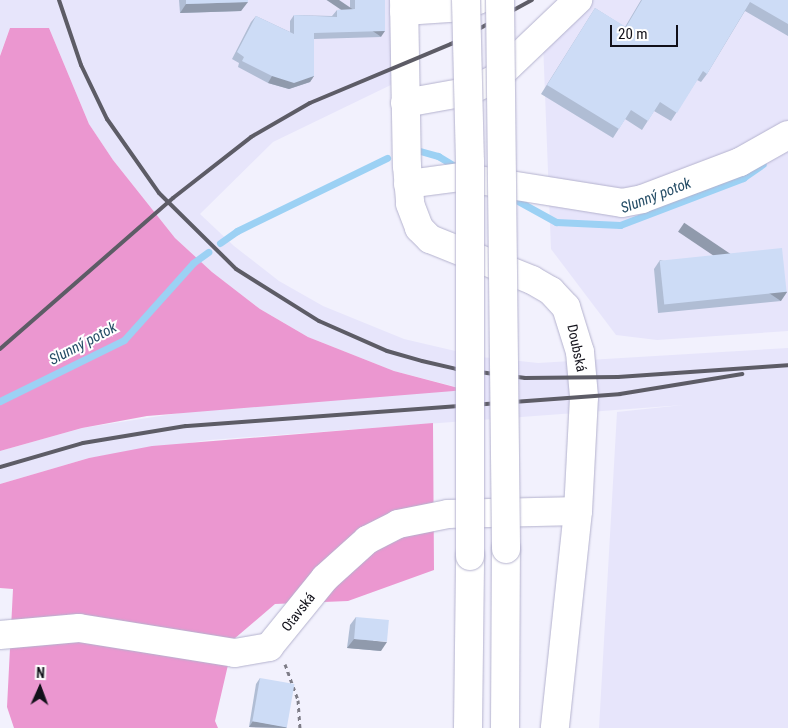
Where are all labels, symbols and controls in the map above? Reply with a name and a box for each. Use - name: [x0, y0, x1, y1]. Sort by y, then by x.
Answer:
- scale bar: [613, 15, 680, 47]
- text: 20 m: [618, 25, 648, 43]
- water label: Slunný potok: [618, 174, 694, 218]
- water label: Slunný potok: [46, 319, 120, 369]
- street label: Doubská: [564, 323, 590, 373]
- street label: Otavská: [278, 589, 318, 635]
- north arrow: [15, 663, 65, 713]
- text: N: [36, 665, 45, 681]

